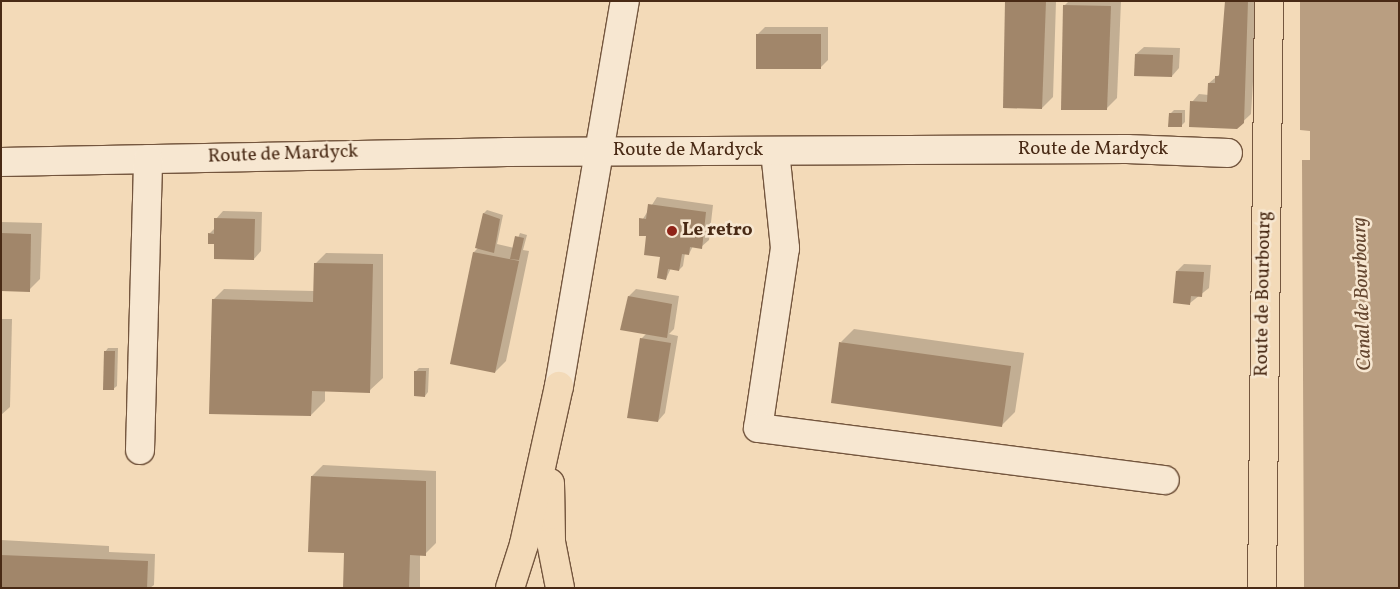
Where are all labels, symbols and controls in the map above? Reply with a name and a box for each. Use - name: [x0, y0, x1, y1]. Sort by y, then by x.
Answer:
- street label: Route de Mardyck: [1018, 139, 1168, 161]
- street label: Route de Mardyck: [613, 140, 763, 162]
- street label: Route de Mardyck: [207, 141, 359, 169]
- street label: Route de Bourbourg: [1251, 211, 1277, 377]
- water label: Canal de Bourbourg: [1348, 217, 1378, 371]
- place label: Le retro: [682, 220, 753, 242]
- marker: Le retro: [666, 225, 678, 237]

